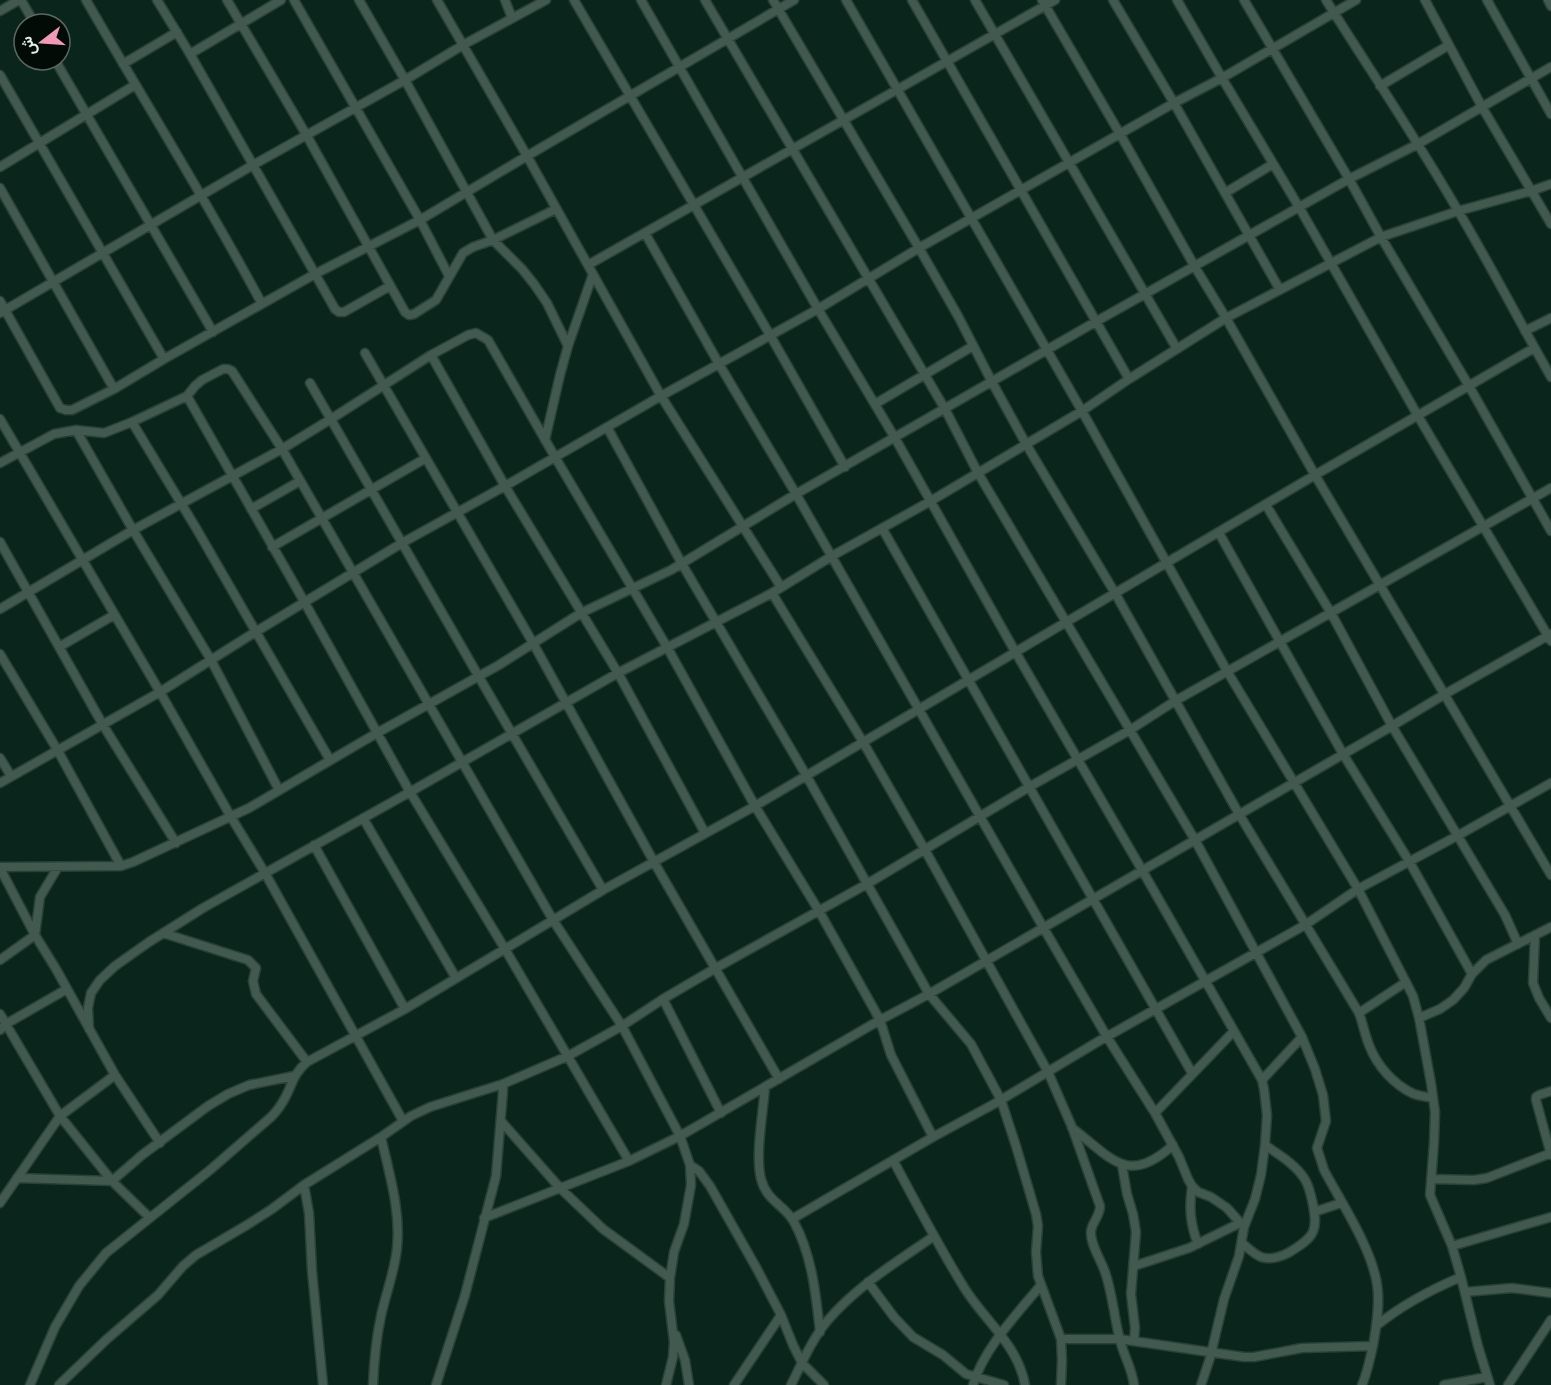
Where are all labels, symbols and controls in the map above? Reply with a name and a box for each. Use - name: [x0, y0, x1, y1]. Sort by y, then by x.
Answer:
- north arrow: [12, 12, 72, 72]
- text: ش: [14, 34, 41, 59]

